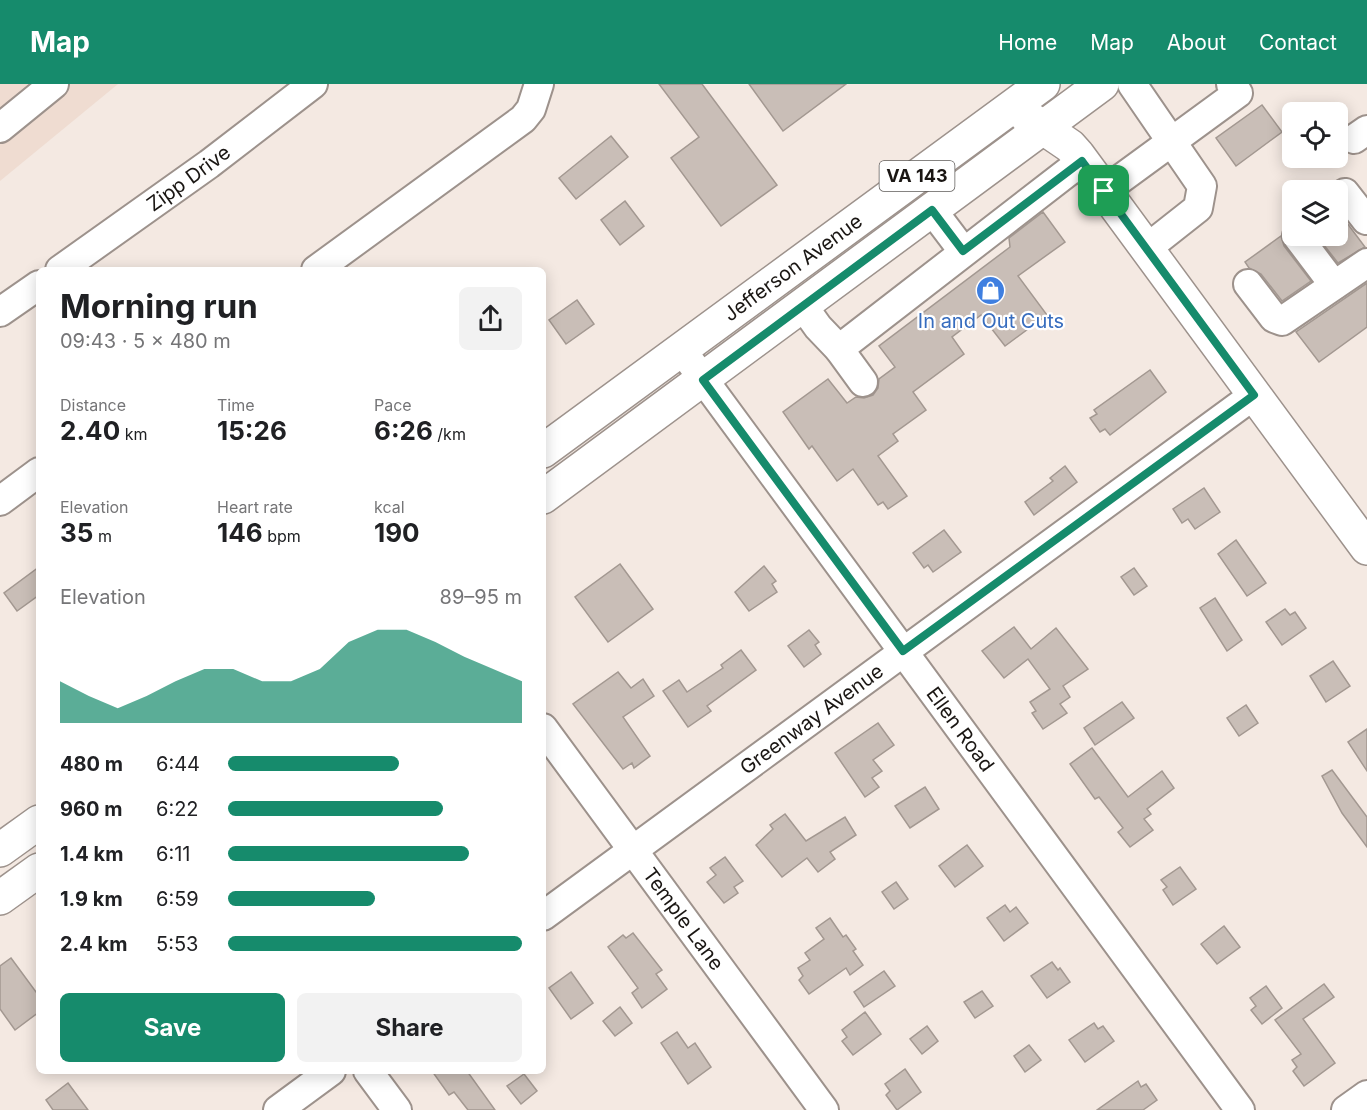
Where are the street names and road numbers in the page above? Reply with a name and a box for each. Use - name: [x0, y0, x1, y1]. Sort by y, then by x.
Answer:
- street label: Zipp Drive: [142, 140, 235, 216]
- road number: VA 143: [880, 161, 954, 191]
- street label: Jefferson Avenue: [719, 209, 867, 326]
- street label: Greenway Avenue: [735, 659, 888, 780]
- street label: Ellen Road: [921, 682, 999, 776]
- street label: Temple Lane: [638, 863, 729, 975]

